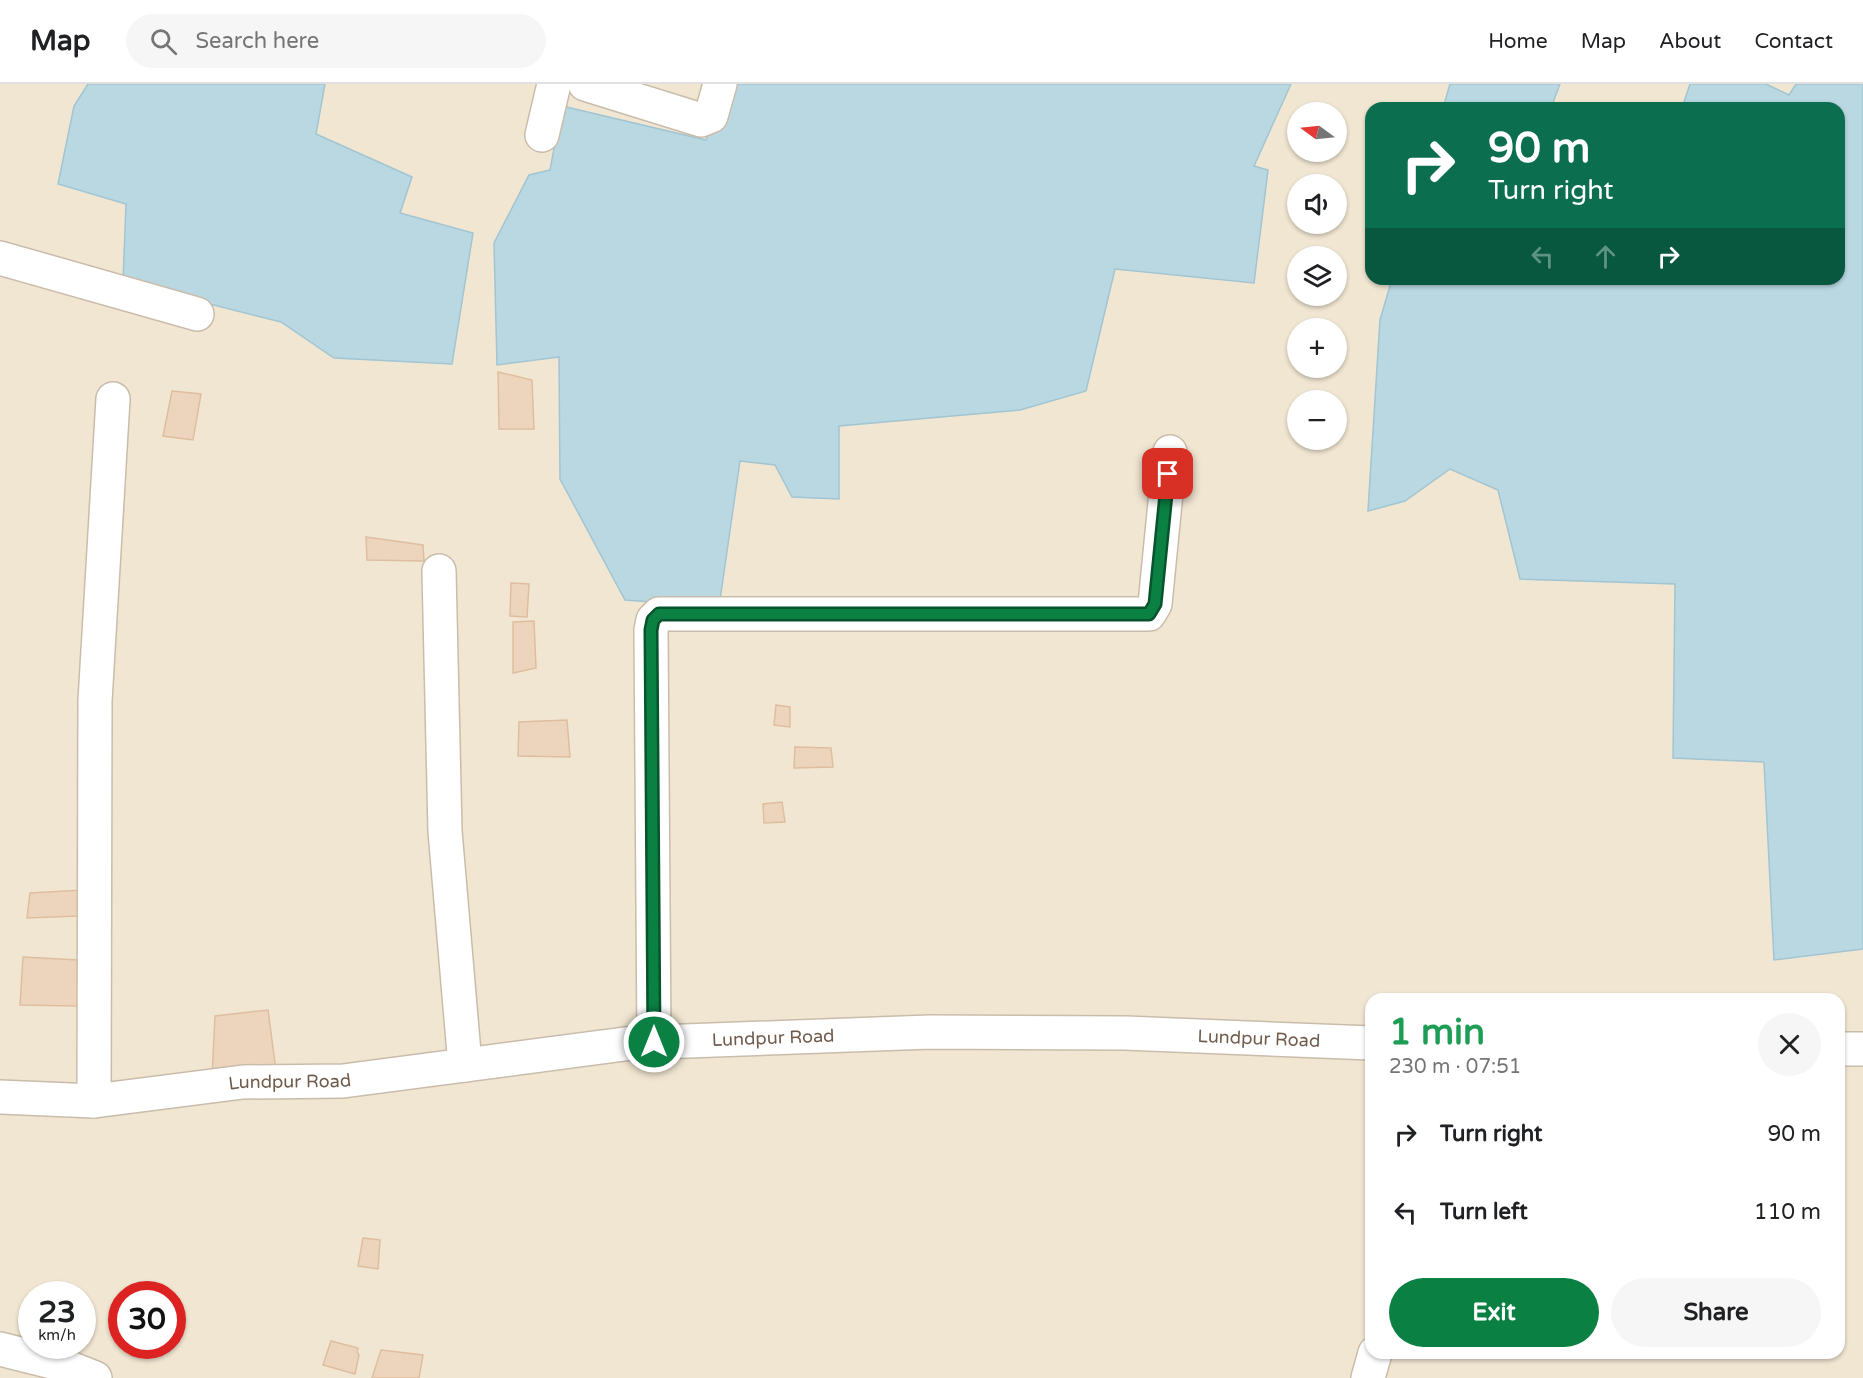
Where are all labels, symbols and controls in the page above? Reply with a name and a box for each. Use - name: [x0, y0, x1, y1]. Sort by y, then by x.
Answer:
- search box: [126, 14, 546, 68]
- text: Map: [30, 24, 90, 58]
- icon: search: [147, 25, 180, 58]
- text: Search here: [195, 28, 319, 54]
- text: Home: [1488, 29, 1548, 54]
- text: Map: [1581, 29, 1626, 54]
- text: About: [1659, 29, 1721, 54]
- text: Contact: [1754, 29, 1833, 54]
- north arrow: [1287, 102, 1347, 162]
- map controls: [1287, 102, 1347, 450]
- text: 90 m: [1488, 123, 1590, 174]
- icon: right: [1389, 126, 1467, 204]
- button: sound: [1287, 174, 1347, 234]
- text: Turn right: [1488, 174, 1614, 207]
- icon: left: [1526, 240, 1559, 273]
- icon: ahead: [1589, 240, 1622, 273]
- icon: right: [1652, 240, 1685, 273]
- button: layers: [1287, 246, 1347, 306]
- button: +: [1287, 318, 1347, 378]
- button: −: [1287, 390, 1347, 450]
- pin: [1142, 448, 1193, 499]
- icon: arrive: [1151, 457, 1184, 490]
- position arrow: [622, 1010, 686, 1074]
- text: 1 min: [1389, 1011, 1485, 1054]
- button: close: [1758, 1013, 1821, 1076]
- street label: Lundpur Road: [711, 1025, 835, 1051]
- street label: Lundpur Road: [1197, 1025, 1321, 1052]
- text: 230 m · 07:51: [1389, 1055, 1521, 1079]
- street label: Lundpur Road: [227, 1069, 352, 1095]
- icon: right: [1389, 1118, 1422, 1151]
- text: Turn right: [1440, 1121, 1542, 1147]
- text: 90 m: [1767, 1121, 1821, 1147]
- icon: left: [1389, 1196, 1422, 1229]
- text: Turn left: [1440, 1199, 1528, 1225]
- text: 110 m: [1754, 1199, 1821, 1225]
- button: Exit: [1389, 1278, 1599, 1347]
- button: Share: [1611, 1278, 1821, 1347]
- speed limit sign: 30: [108, 1281, 186, 1359]
- text: 23: [38, 1294, 76, 1331]
- text: km/h: [38, 1326, 76, 1344]

